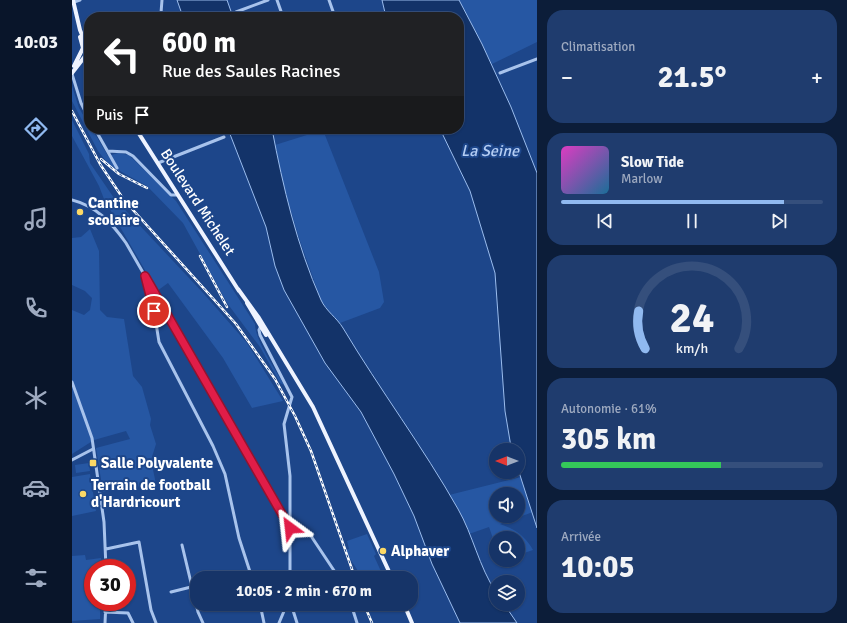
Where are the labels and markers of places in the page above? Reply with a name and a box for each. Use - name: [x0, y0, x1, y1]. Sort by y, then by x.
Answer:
- place label: Cantine scolaire: [88, 194, 140, 229]
- marker: Cantine scolaire: [75, 207, 85, 217]
- pin: [137, 294, 171, 328]
- place label: Salle Polyvalente: [101, 454, 213, 472]
- marker: Salle Polyvalente: [88, 458, 98, 468]
- place label: Terrain de football d'Hardricourt: [91, 476, 211, 511]
- marker: Terrain de football d'Hardricourt: [78, 489, 88, 499]
- place label: Alphaver: [391, 542, 449, 560]
- marker: Alphaver: [378, 546, 388, 556]

